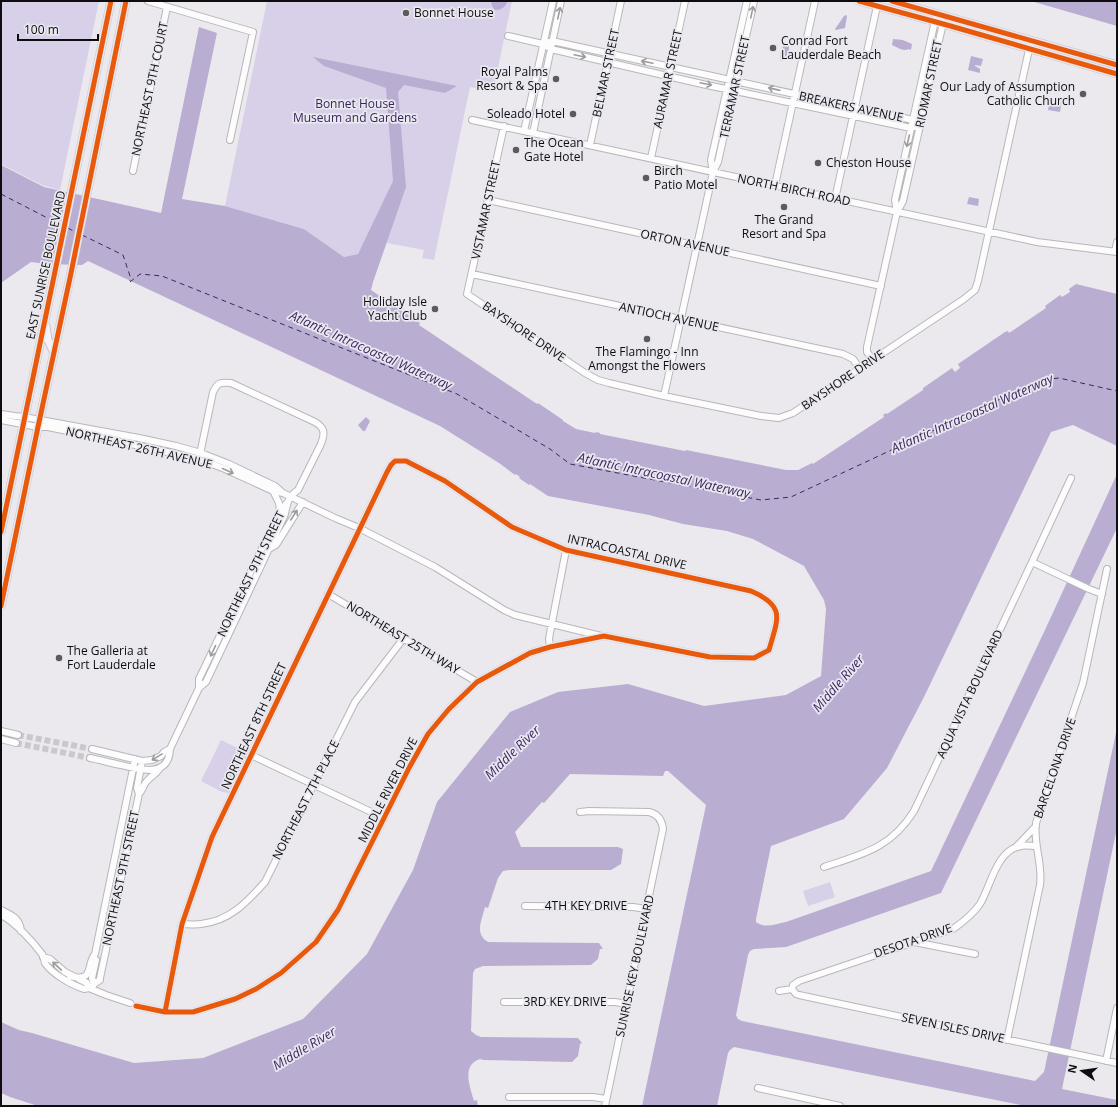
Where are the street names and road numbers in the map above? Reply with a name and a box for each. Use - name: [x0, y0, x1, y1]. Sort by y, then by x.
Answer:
- street label: NORTHEAST 9TH COURT: [127, 20, 172, 158]
- street label: BELMAR STREET: [588, 27, 623, 119]
- street label: AURAMAR STREET: [649, 27, 686, 130]
- street label: TERRAMAR STREET: [715, 33, 754, 140]
- street label: RIOMAR STREET: [911, 38, 946, 129]
- street label: BREAKERS AVENUE: [797, 87, 905, 126]
- street label: VISTAMAR STREET: [467, 158, 504, 261]
- street label: NORTH BIRCH ROAD: [736, 169, 852, 210]
- street label: EAST SUNRISE BOULEVARD: [21, 189, 70, 341]
- street label: ORTON AVENUE: [639, 225, 731, 260]
- street label: BAYSHORE DRIVE: [479, 297, 569, 366]
- street label: ANTIOCH AVENUE: [618, 298, 720, 335]
- street label: BAYSHORE DRIVE: [798, 345, 888, 414]
- street label: NORTHEAST 26TH AVENUE: [64, 422, 214, 473]
- street label: NORTHEAST 9TH STREET: [213, 508, 289, 639]
- street label: INTRACOASTAL DRIVE: [566, 530, 688, 574]
- street label: NORTHEAST 25TH WAY: [343, 597, 463, 678]
- street label: AQUA VISTA BOULEVARD: [932, 627, 1007, 761]
- street label: NORTHEAST 8TH STREET: [217, 659, 291, 792]
- street label: BARCELONA DRIVE: [1029, 715, 1080, 821]
- street label: MIDDLE RIVER DRIVE: [354, 734, 421, 845]
- street label: NORTHEAST 7TH PLACE: [268, 737, 343, 863]
- street label: NORTHEAST 9TH STREET: [98, 808, 143, 947]
- street label: SUNRISE KEY BOULEVARD: [611, 893, 658, 1039]
- street label: 4TH KEY DRIVE: [545, 897, 627, 914]
- street label: DESOTA DRIVE: [871, 919, 954, 962]
- street label: 3RD KEY DRIVE: [523, 993, 607, 1010]
- street label: SEVEN ISLES DRIVE: [900, 1008, 1006, 1047]

